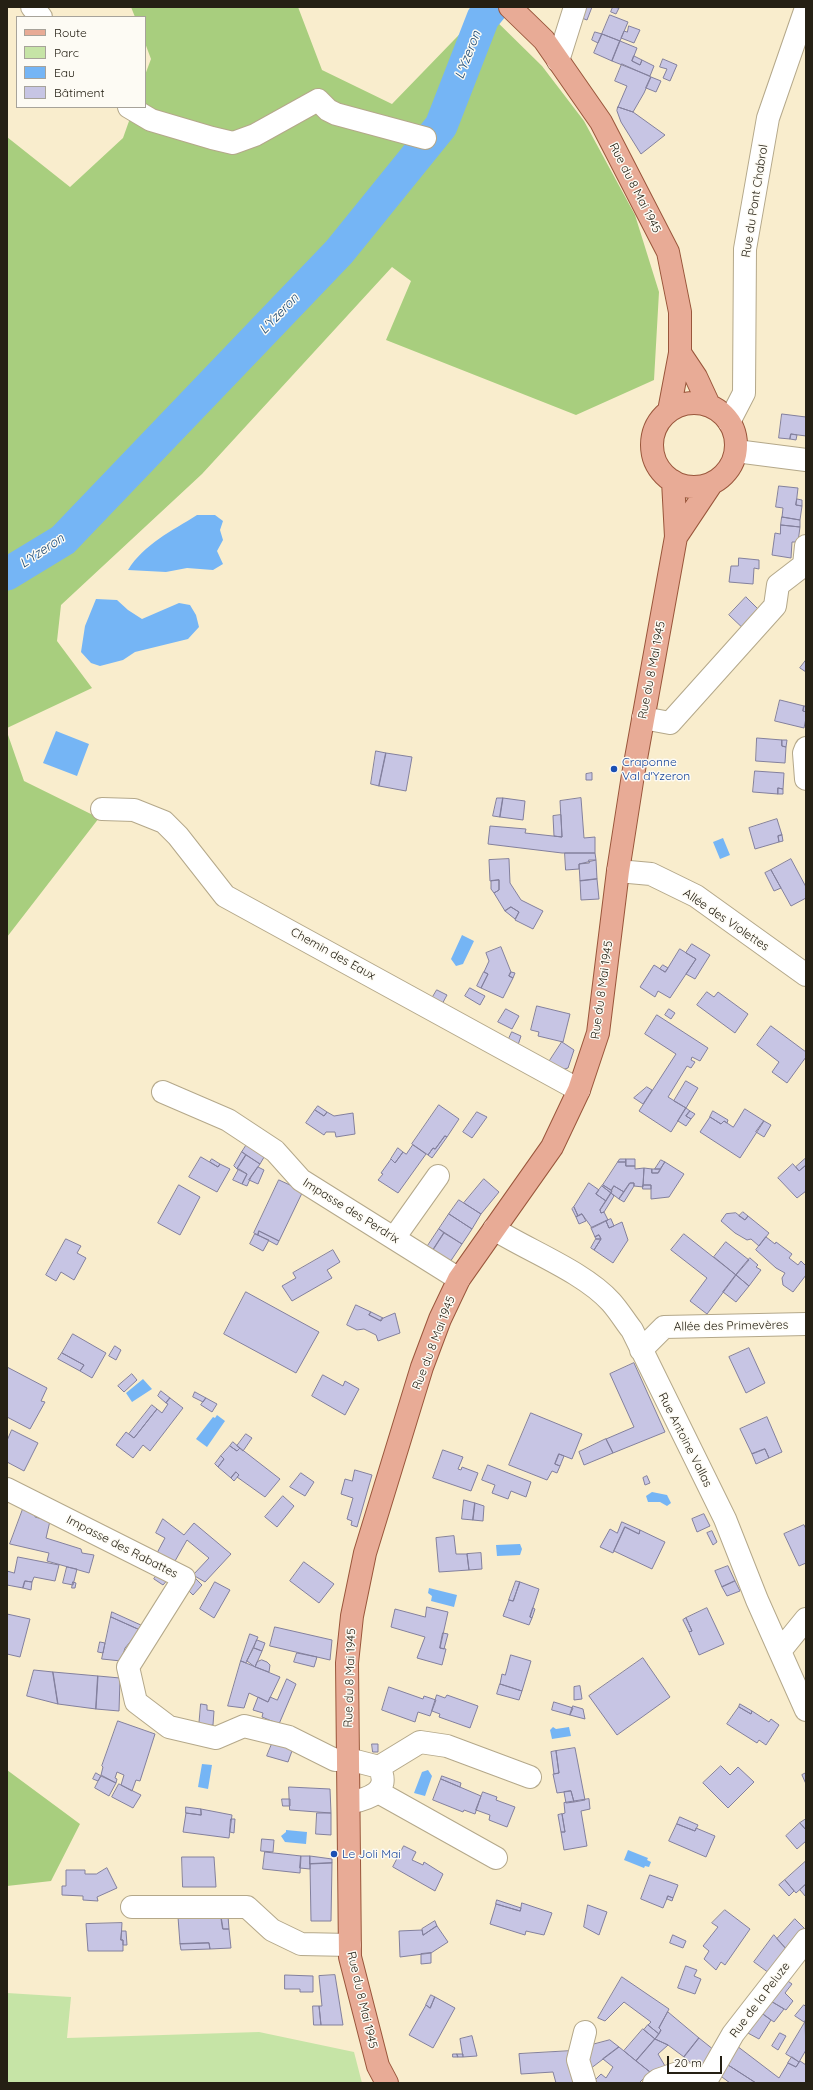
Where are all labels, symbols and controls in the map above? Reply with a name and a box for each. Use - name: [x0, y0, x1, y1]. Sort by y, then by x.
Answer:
- legend: [16, 16, 146, 108]
- text: Route: [54, 25, 87, 40]
- water label: L'Yzeron: [452, 29, 484, 81]
- text: Parc: [54, 45, 79, 60]
- text: Eau: [54, 65, 75, 80]
- text: Bâtiment: [54, 85, 104, 100]
- street label: Rue du 8 Mai 1945: [606, 141, 664, 235]
- street label: Rue du Pont Chabrol: [739, 143, 771, 259]
- water label: L'Yzeron: [256, 291, 302, 337]
- water label: L'Yzeron: [17, 531, 67, 571]
- street label: Rue du 8 Mai 1945: [635, 620, 669, 720]
- place label: Craponne Val d'Yzeron: [622, 755, 690, 783]
- marker: Craponne Val d'Yzeron: [609, 764, 619, 774]
- street label: Allée des Violettes: [680, 886, 772, 954]
- street label: Chemin des Eaux: [288, 925, 378, 983]
- street label: Rue du 8 Mai 1945: [588, 940, 616, 1040]
- street label: Impasse des Perdrix: [300, 1175, 402, 1247]
- street label: Rue du 8 Mai 1945: [409, 1294, 459, 1392]
- street label: Allée des Primevères: [673, 1318, 789, 1334]
- street label: Rue Antoine Vallas: [655, 1390, 715, 1490]
- street label: Impasse des Rabattes: [64, 1513, 180, 1581]
- street label: Rue du 8 Mai 1945: [341, 1628, 359, 1728]
- place label: Le Joli Mai: [342, 1847, 401, 1861]
- marker: Le Joli Mai: [329, 1849, 339, 1859]
- street label: Rue du 8 Mai 1945: [344, 1950, 380, 2050]
- street label: Rue de la Peluze: [727, 1959, 793, 2041]
- scale bar: [669, 2048, 724, 2074]
- text: 20 m: [674, 2055, 702, 2070]

